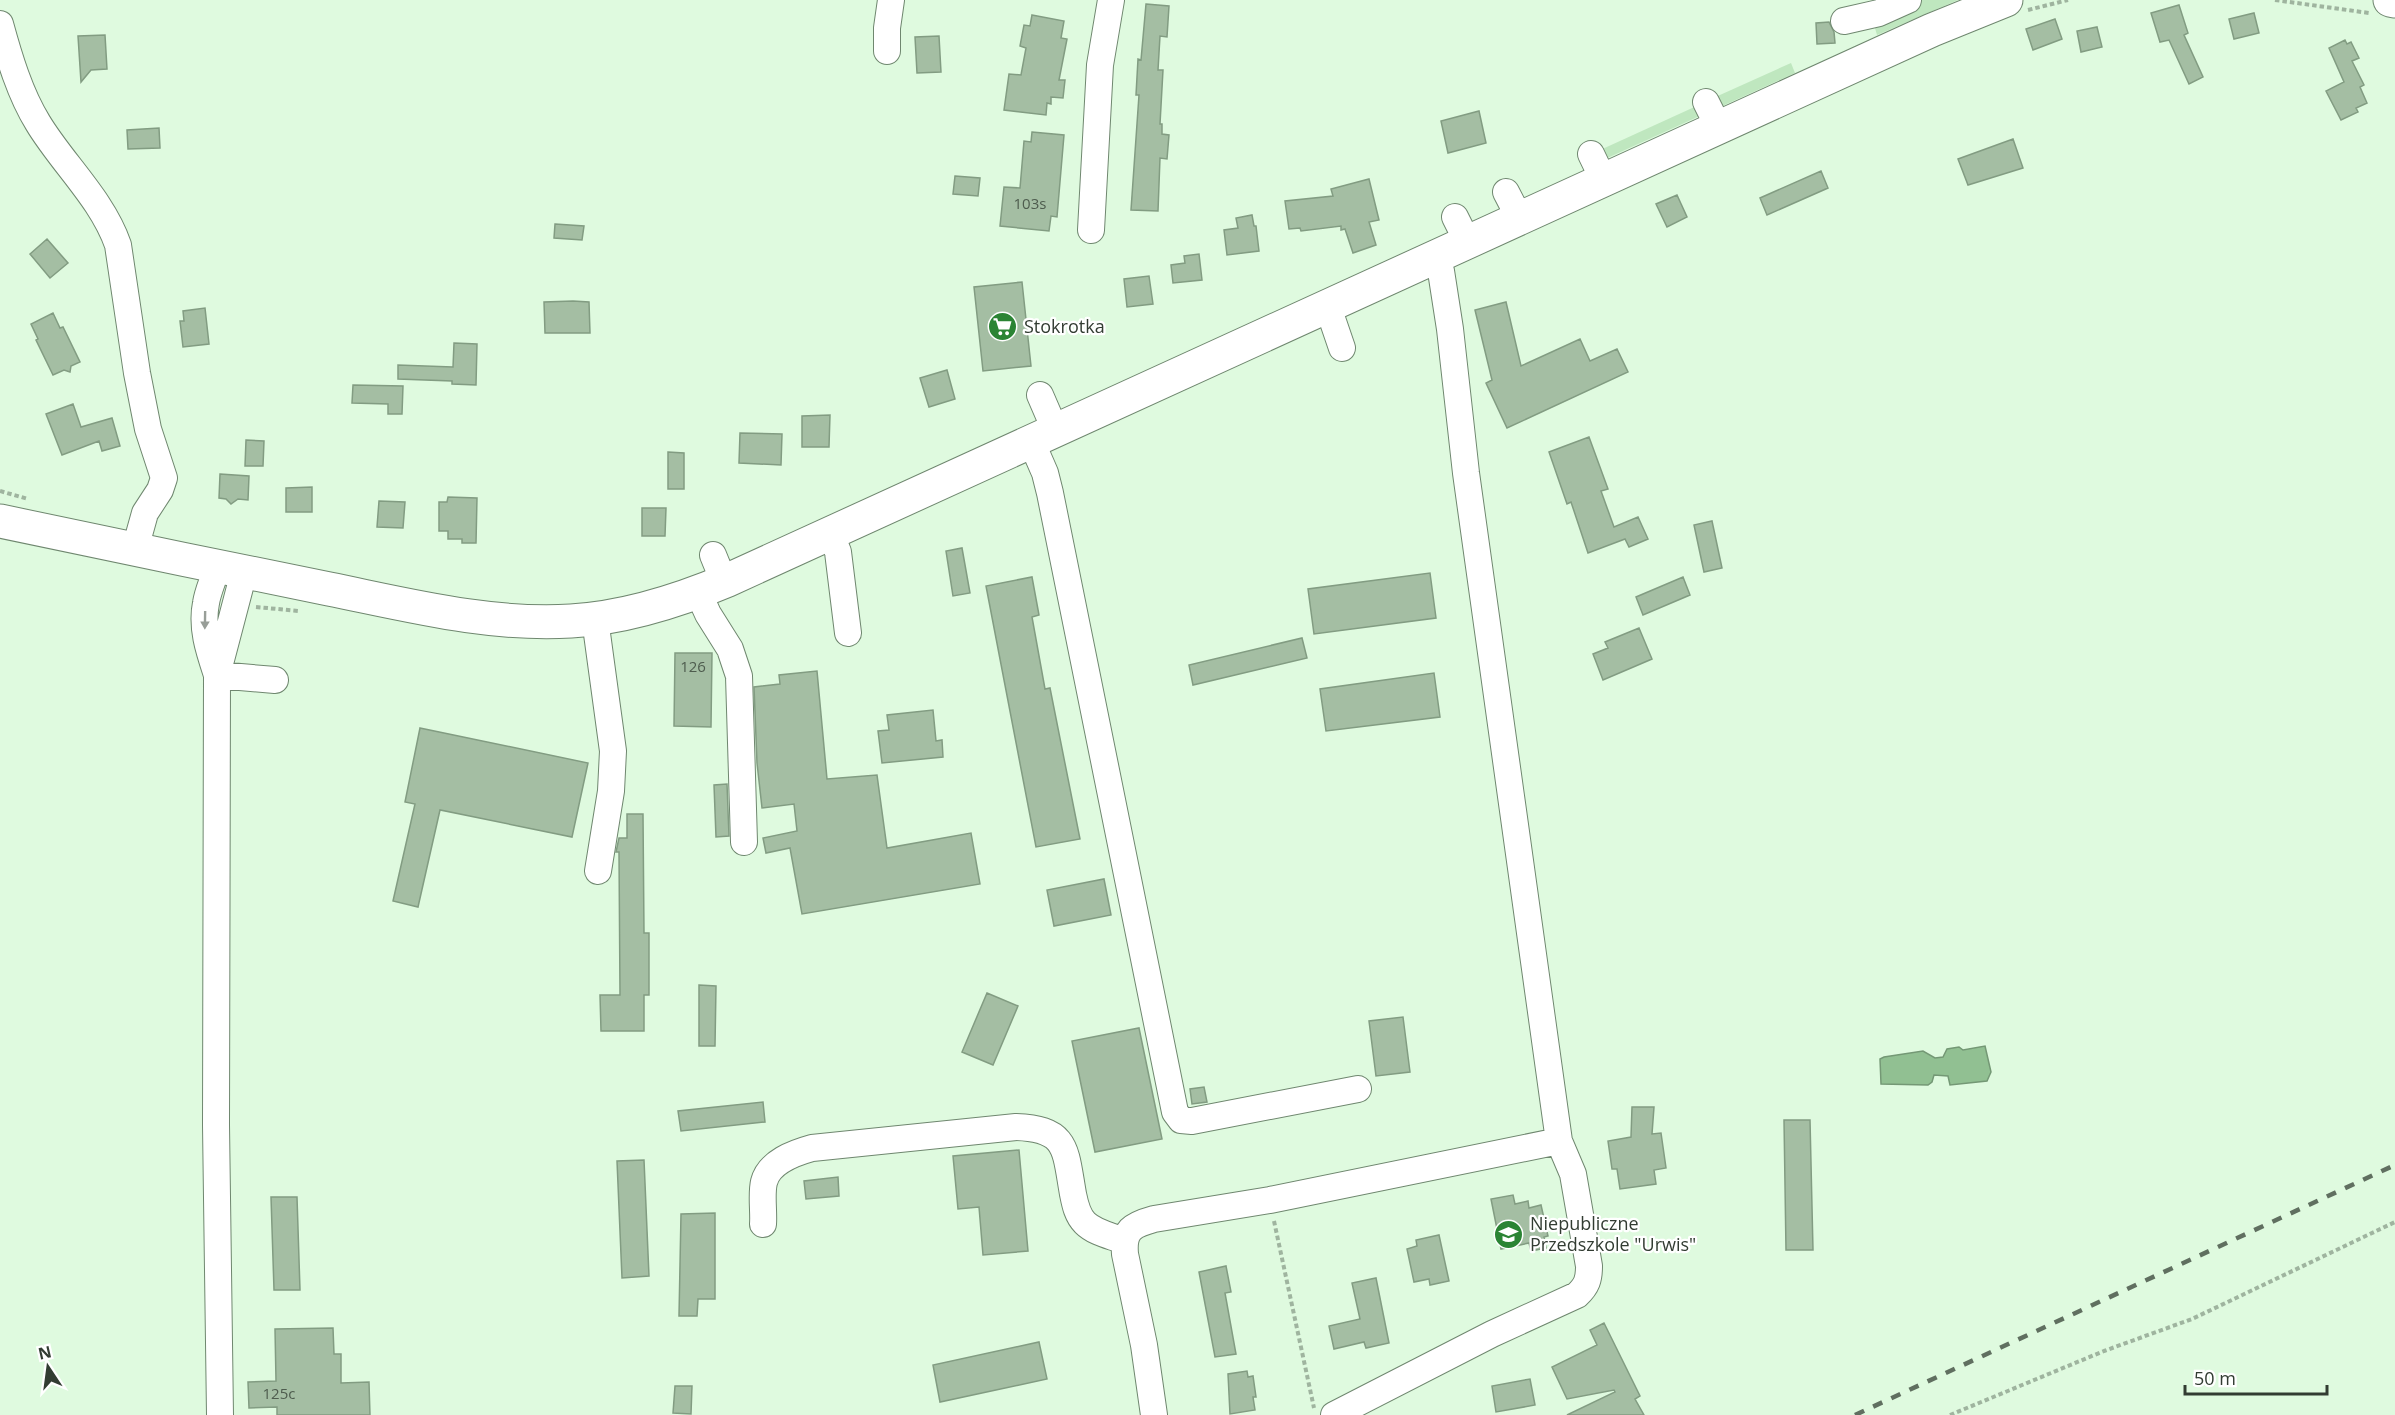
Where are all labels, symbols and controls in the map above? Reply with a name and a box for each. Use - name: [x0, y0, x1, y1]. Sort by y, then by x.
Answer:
- house number: 103s: [1014, 193, 1046, 213]
- supermarket icon: Stokrotka: [987, 311, 1019, 343]
- place label: Stokrotka: [1024, 314, 1105, 338]
- one-way arrow: [200, 611, 210, 630]
- house number: 126: [680, 656, 706, 676]
- place label: Niepubliczne Przedszkole "Urwis": [1530, 1211, 1696, 1256]
- school or university icon: Niepubliczne Przedszkole "Urwis": [1493, 1218, 1525, 1250]
- north arrow: [18, 1337, 78, 1397]
- text: N: [36, 1340, 53, 1365]
- scale bar: [2185, 1358, 2328, 1396]
- text: 50 m: [2194, 1366, 2236, 1390]
- house number: 125c: [263, 1383, 295, 1403]

